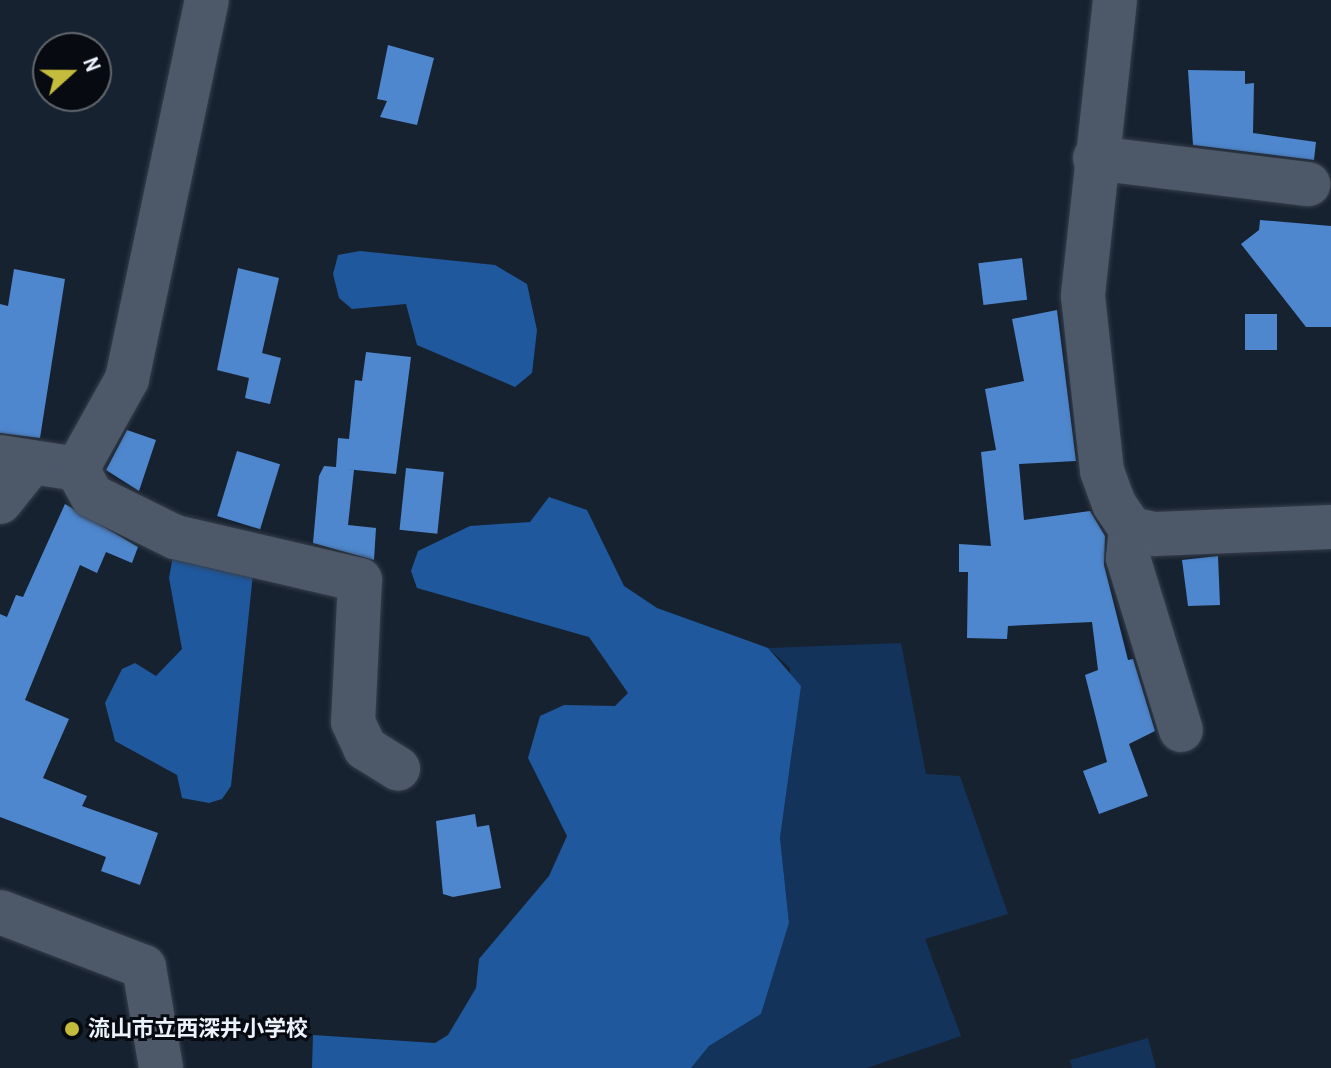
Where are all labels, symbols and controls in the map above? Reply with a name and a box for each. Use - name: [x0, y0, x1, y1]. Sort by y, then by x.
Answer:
- north arrow: [32, 32, 112, 112]
- text: N: [76, 53, 109, 76]
- place label: 流山市立西深井小学校: [88, 1016, 308, 1042]
- marker: 流山市立西深井小学校: [63, 1020, 81, 1038]

